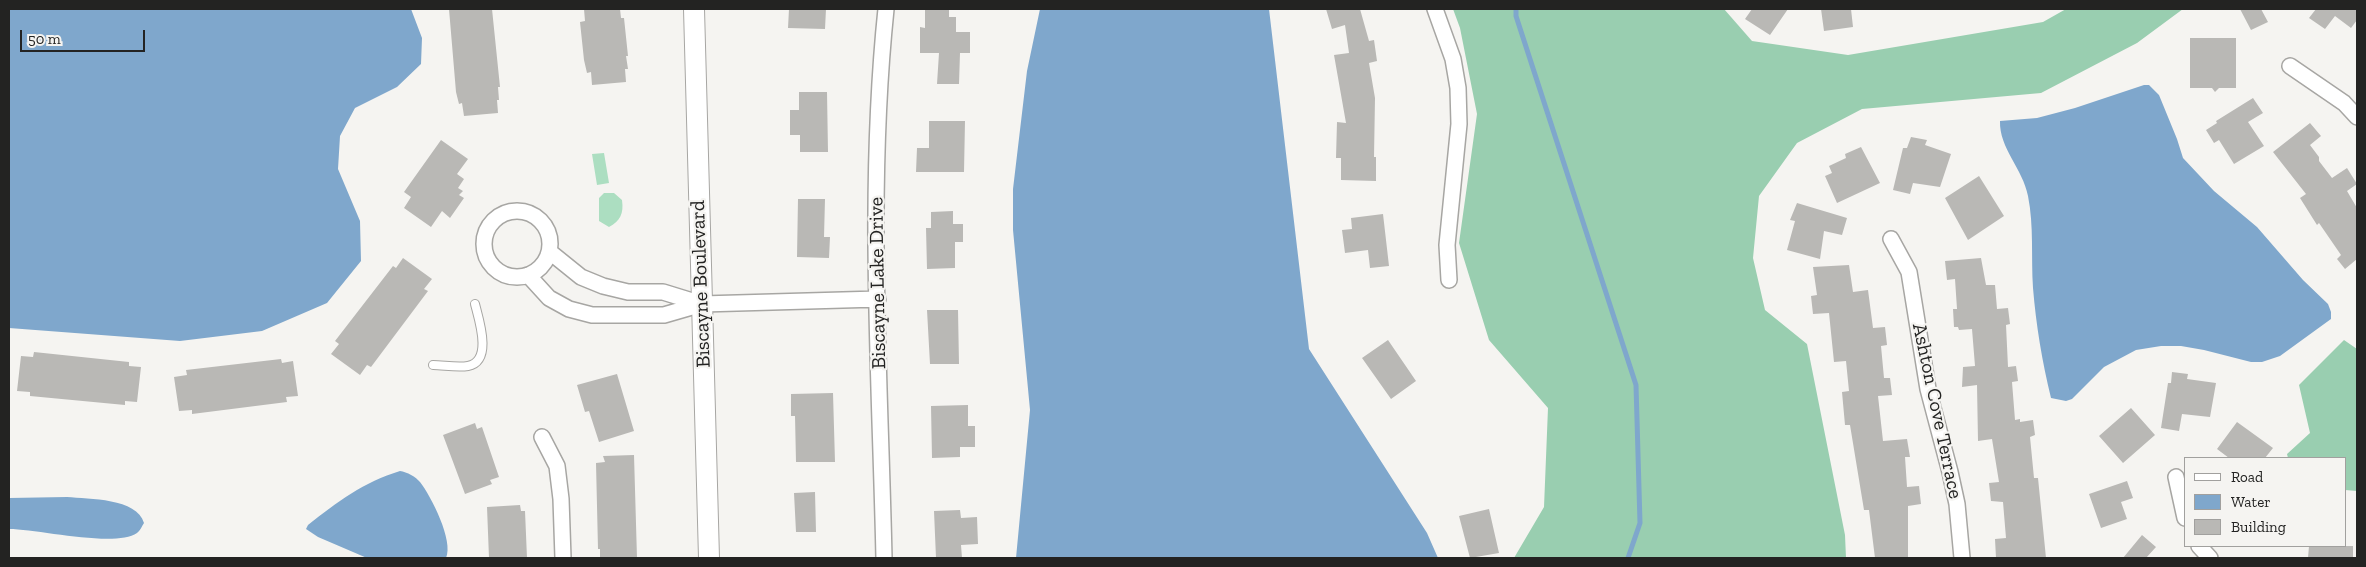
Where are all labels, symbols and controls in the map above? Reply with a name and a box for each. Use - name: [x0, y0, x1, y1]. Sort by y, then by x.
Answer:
- scale bar: [22, 20, 148, 52]
- text: 50 m: [28, 30, 61, 48]
- street label: Biscayne Lake Drive: [864, 197, 892, 369]
- street label: Biscayne Boulevard: [686, 200, 716, 368]
- street label: Ashton Cove Terrace: [1907, 321, 1967, 501]
- legend: [2184, 457, 2346, 547]
- text: Road: [2231, 468, 2263, 486]
- text: Water: [2231, 493, 2271, 511]
- text: Building: [2231, 518, 2286, 536]

